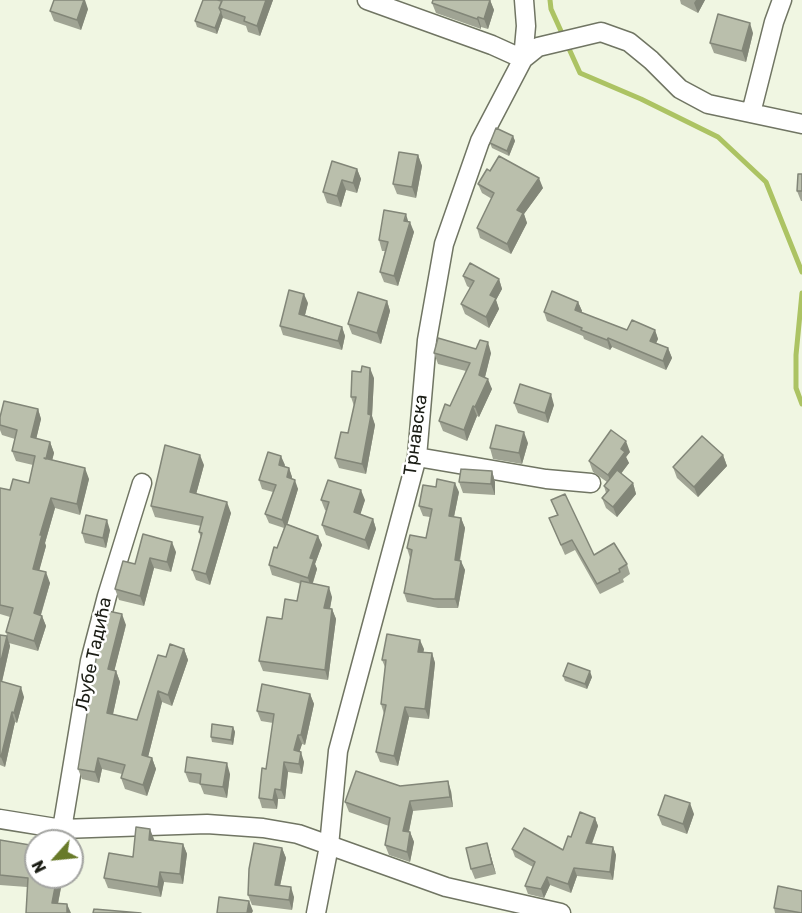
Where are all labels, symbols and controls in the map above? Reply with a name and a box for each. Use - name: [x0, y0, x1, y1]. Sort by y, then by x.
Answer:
- street label: Трнавска: [400, 393, 432, 477]
- street label: Љубе Тадића: [71, 595, 117, 713]
- north arrow: [24, 829, 84, 889]
- text: N: [28, 857, 50, 876]

